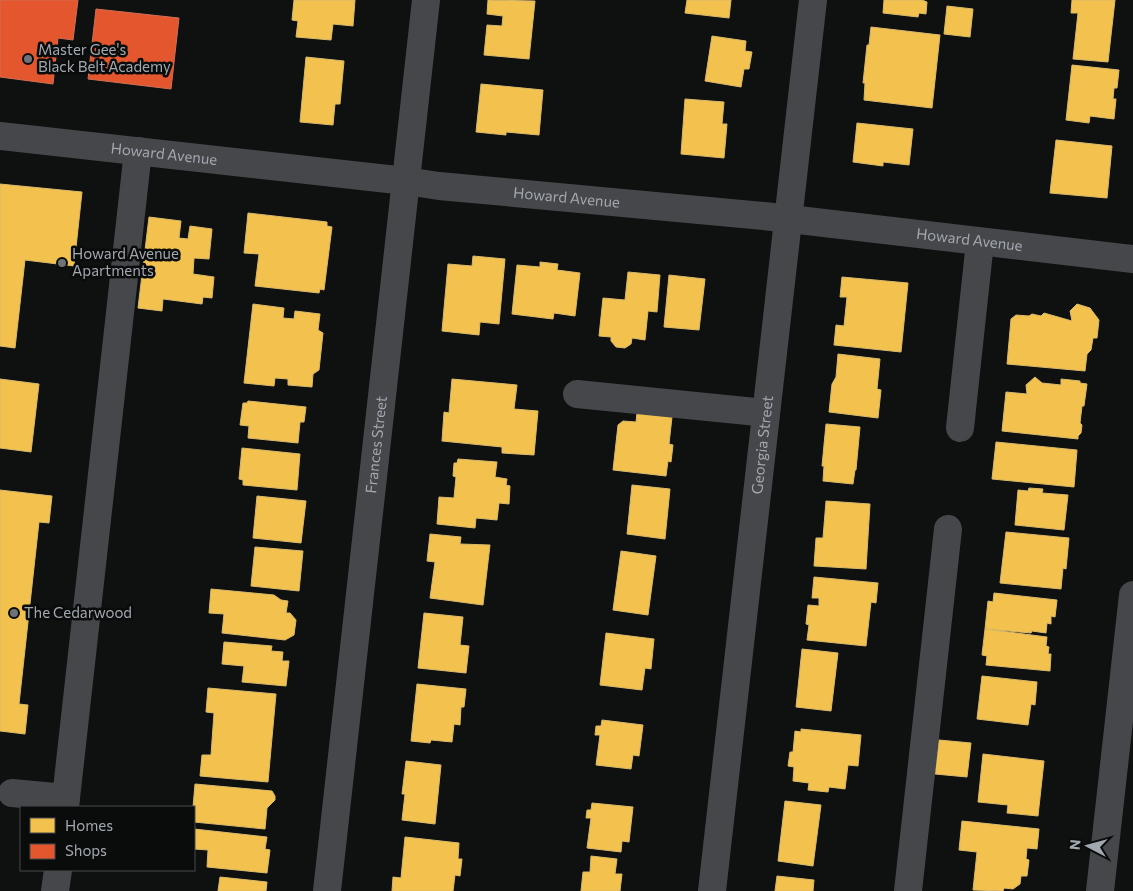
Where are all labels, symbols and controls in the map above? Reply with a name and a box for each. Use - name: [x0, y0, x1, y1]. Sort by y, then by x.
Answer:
- place label: Master Gee's Black Belt Academy: [38, 40, 171, 75]
- marker: Master Gee's Black Belt Academy: [22, 53, 34, 65]
- street label: Howard Avenue: [110, 138, 218, 168]
- street label: Howard Avenue: [513, 183, 621, 211]
- street label: Howard Avenue: [915, 224, 1024, 254]
- place label: Howard Avenue Apartments: [72, 244, 179, 279]
- marker: Howard Avenue Apartments: [56, 257, 68, 269]
- street label: Frances Street: [361, 395, 390, 494]
- street label: Georgia Street: [747, 395, 776, 495]
- place label: The Cedarwood: [24, 603, 132, 621]
- marker: The Cedarwood: [8, 607, 20, 619]
- legend: [20, 806, 195, 871]
- text: Homes: [65, 816, 113, 834]
- north arrow: [1063, 821, 1113, 871]
- text: N: [1066, 838, 1084, 851]
- text: Shops: [65, 841, 107, 859]

